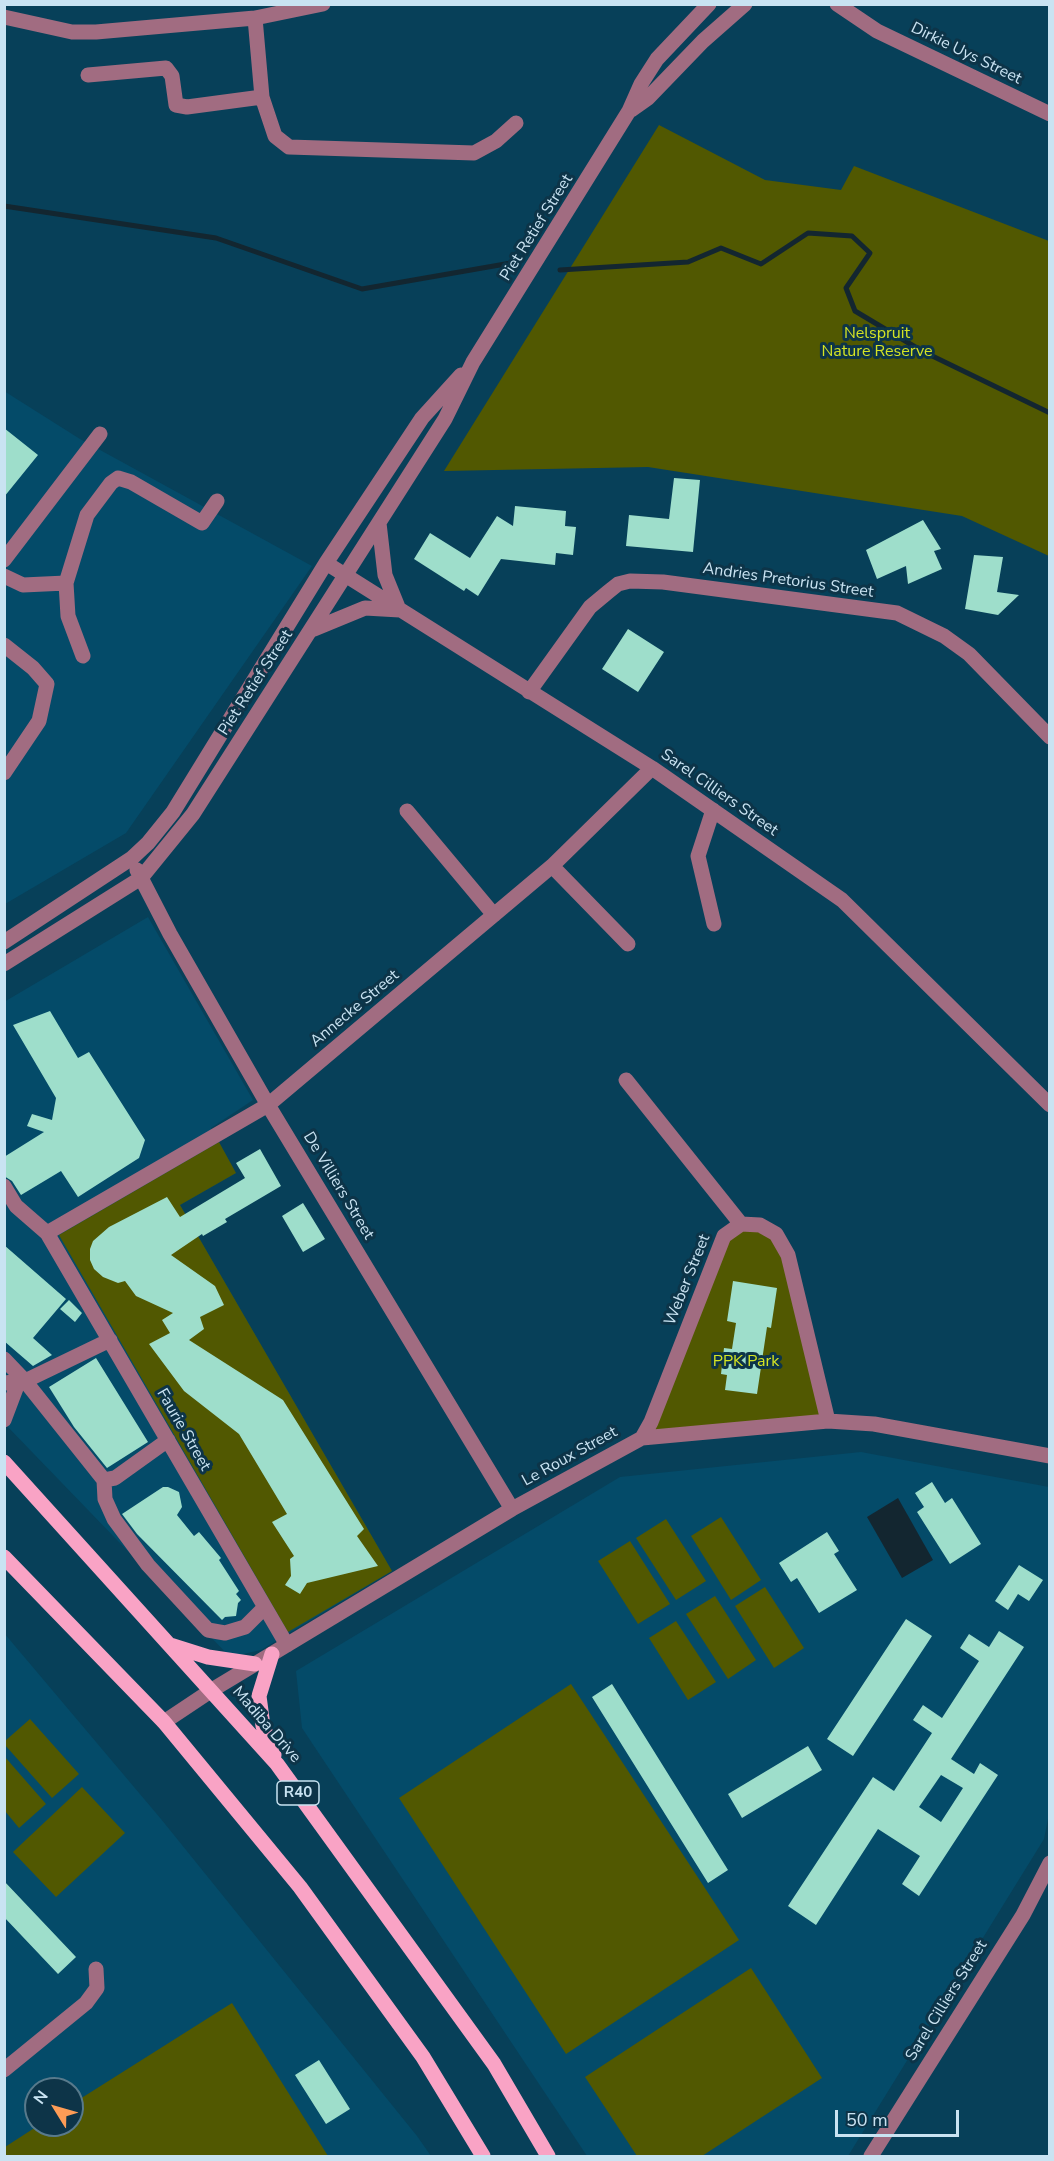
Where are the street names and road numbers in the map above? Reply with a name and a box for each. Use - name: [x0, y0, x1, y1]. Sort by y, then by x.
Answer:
- street label: Dirkie Uys Street: [907, 19, 1025, 89]
- street label: Piet Retief Street: [497, 171, 577, 285]
- street label: Andries Pretorius Street: [701, 560, 875, 602]
- street label: Piet Retief Street: [215, 627, 297, 739]
- street label: Sarel Cilliers Street: [657, 745, 781, 841]
- street label: Annecke Street: [307, 966, 403, 1052]
- street label: De Villiers Street: [298, 1129, 378, 1243]
- street label: Weber Street: [661, 1232, 715, 1328]
- street label: Faurie Street: [152, 1386, 214, 1474]
- street label: Le Roux Street: [519, 1423, 621, 1491]
- street label: Madiba Drive: [228, 1683, 304, 1767]
- road number: R40: [277, 1781, 319, 1805]
- street label: Sarel Cilliers Street: [902, 1937, 992, 2065]

